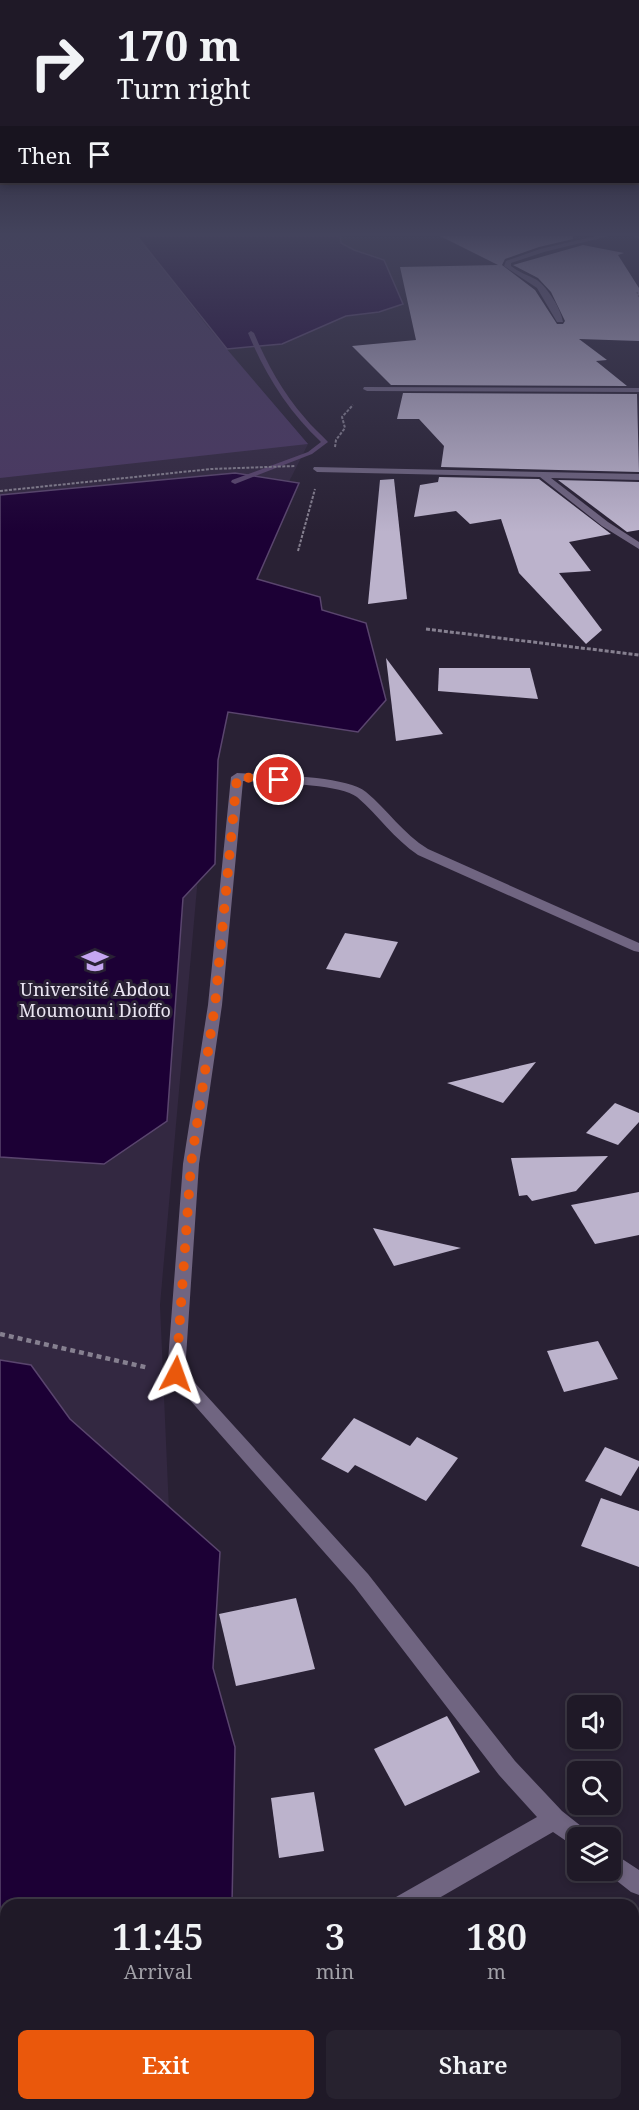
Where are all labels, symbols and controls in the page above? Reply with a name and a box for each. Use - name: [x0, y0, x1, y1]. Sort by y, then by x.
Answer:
- text: 170 m: [117, 16, 241, 73]
- icon: right: [18, 24, 96, 102]
- text: Turn right: [117, 70, 250, 107]
- icon: arrive: [83, 138, 116, 171]
- text: Then: [18, 140, 71, 170]
- pin: [253, 754, 304, 805]
- icon: arrive: [262, 763, 295, 796]
- school or university icon: Université Abdou Moumouni Dioffo: [80, 946, 110, 976]
- place label: Université Abdou Moumouni Dioffo: [19, 977, 171, 1022]
- position arrow: [144, 1342, 208, 1406]
- map controls: [567, 1695, 621, 1881]
- button: sound: [567, 1695, 621, 1749]
- button: search: [567, 1761, 621, 1815]
- button: layers: [567, 1827, 621, 1881]
- text: 11:45: [112, 1912, 204, 1961]
- text: 3: [325, 1912, 345, 1961]
- text: 180: [466, 1912, 527, 1961]
- text: Arrival: [124, 1958, 192, 1985]
- text: min: [316, 1958, 354, 1985]
- text: m: [487, 1958, 506, 1985]
- button: Exit: [18, 2030, 314, 2099]
- button: Share: [326, 2030, 621, 2099]

